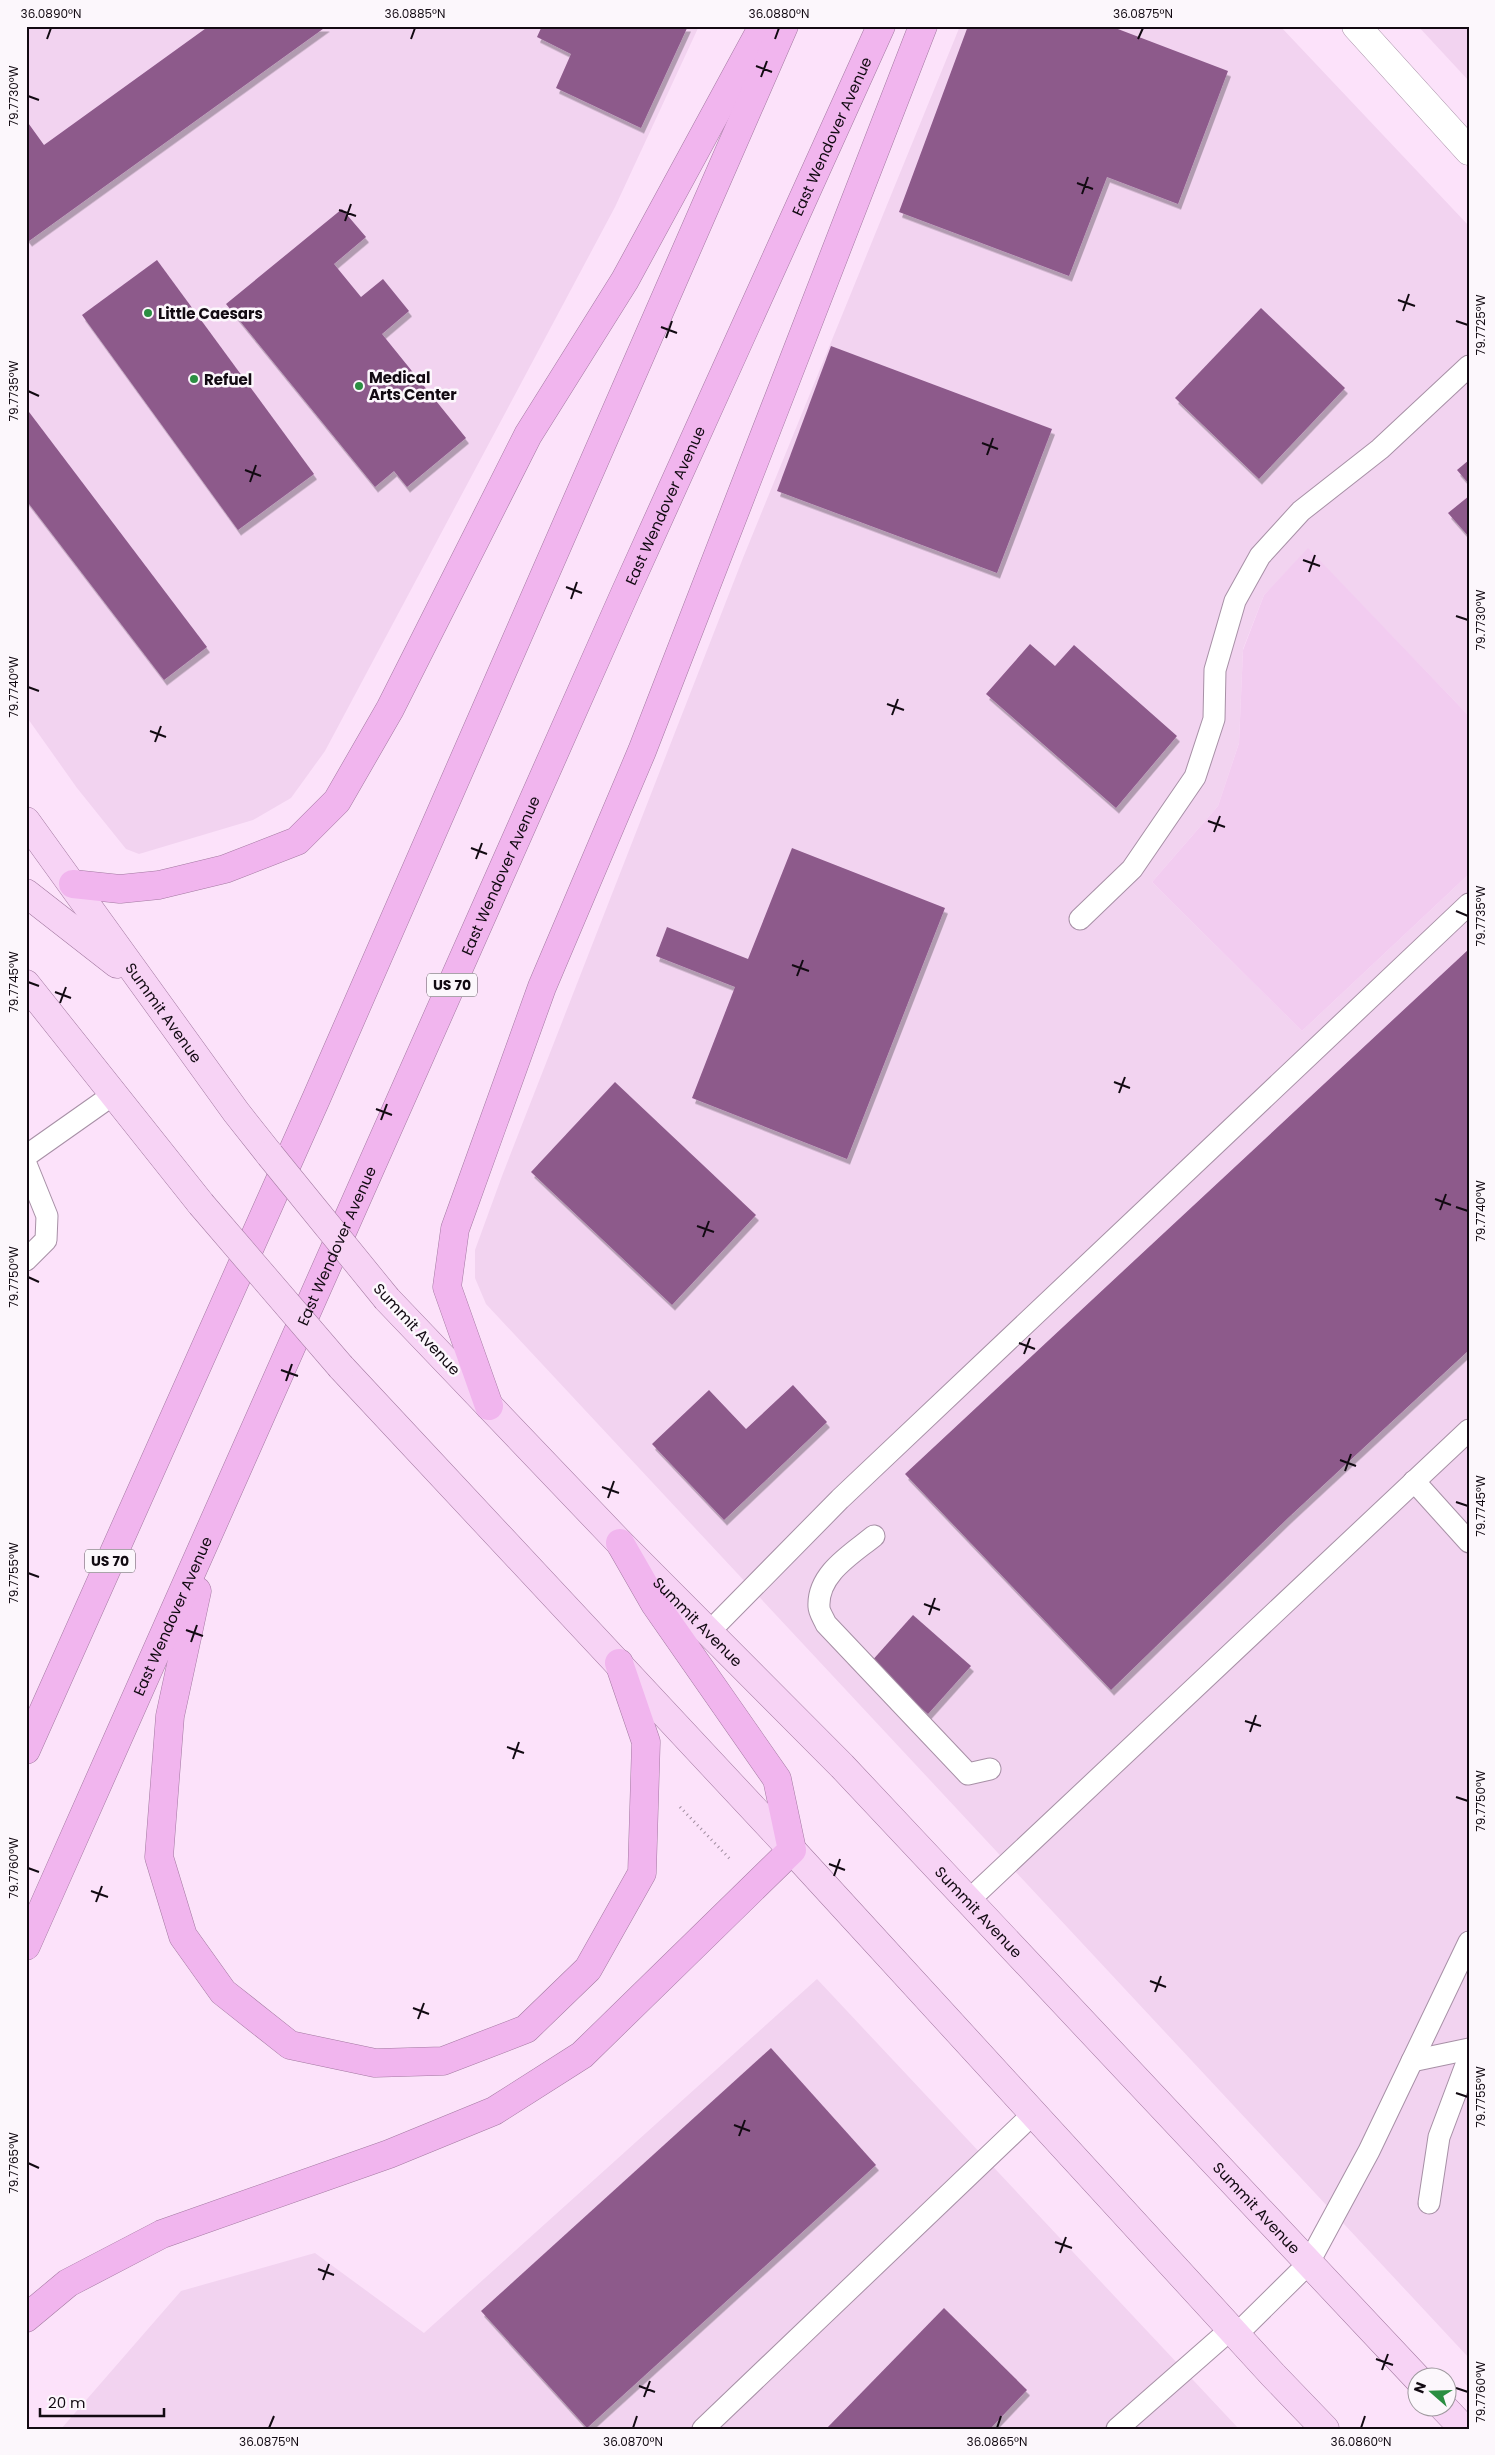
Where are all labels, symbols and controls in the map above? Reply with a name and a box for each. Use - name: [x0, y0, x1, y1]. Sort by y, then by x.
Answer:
- text: 36.0890°N: [21, 5, 81, 22]
- text: 36.0885°N: [385, 5, 445, 22]
- text: 36.0880°N: [749, 5, 809, 22]
- text: 36.0875°N: [1113, 5, 1173, 22]
- street label: East Wendover Avenue: [786, 53, 876, 219]
- text: 79.7730°W: [5, 65, 22, 126]
- text: 79.7725°W: [1472, 294, 1489, 355]
- place label: Little Caesars: [158, 303, 263, 324]
- marker: Little Caesars: [142, 307, 154, 319]
- text: 79.7735°W: [5, 360, 22, 421]
- place label: Medical Arts Center: [369, 367, 457, 405]
- place label: Refuel: [204, 369, 252, 390]
- marker: Refuel: [188, 373, 200, 385]
- marker: Medical Arts Center: [353, 380, 365, 392]
- street label: East Wendover Avenue: [620, 422, 710, 588]
- text: 79.7730°W: [1472, 589, 1489, 650]
- text: 79.7740°W: [5, 656, 22, 718]
- street label: East Wendover Avenue: [456, 792, 545, 958]
- text: 79.7735°W: [1472, 885, 1489, 946]
- text: 79.7745°W: [5, 951, 22, 1013]
- street label: Summit Avenue: [121, 958, 207, 1067]
- road number: US 70: [427, 974, 477, 996]
- street label: East Wendover Avenue: [292, 1163, 381, 1329]
- text: 79.7740°W: [1472, 1180, 1489, 1242]
- text: 79.7750°W: [5, 1246, 22, 1308]
- street label: Summit Avenue: [369, 1278, 465, 1380]
- text: 79.7745°W: [1472, 1475, 1489, 1537]
- street label: East Wendover Avenue: [128, 1533, 217, 1699]
- text: 79.7755°W: [5, 1542, 22, 1604]
- road number: US 70: [85, 1550, 135, 1572]
- street label: Summit Avenue: [649, 1572, 747, 1671]
- text: 79.7750°W: [1472, 1770, 1489, 1832]
- text: 79.7760°W: [5, 1837, 22, 1899]
- street label: Summit Avenue: [931, 1861, 1027, 1962]
- text: 79.7755°W: [1472, 2066, 1489, 2128]
- text: 79.7765°W: [5, 2132, 22, 2194]
- street label: Summit Avenue: [1209, 2157, 1305, 2258]
- text: 79.7760°W: [1472, 2361, 1489, 2423]
- north arrow: [1408, 2368, 1458, 2418]
- text: N: [1409, 2379, 1431, 2396]
- scale bar: [40, 2385, 164, 2417]
- text: 20 m: [48, 2392, 86, 2413]
- text: 36.0875°N: [239, 2433, 299, 2450]
- text: 36.0870°N: [603, 2433, 663, 2450]
- text: 36.0865°N: [967, 2433, 1027, 2450]
- text: 36.0860°N: [1331, 2433, 1391, 2450]

